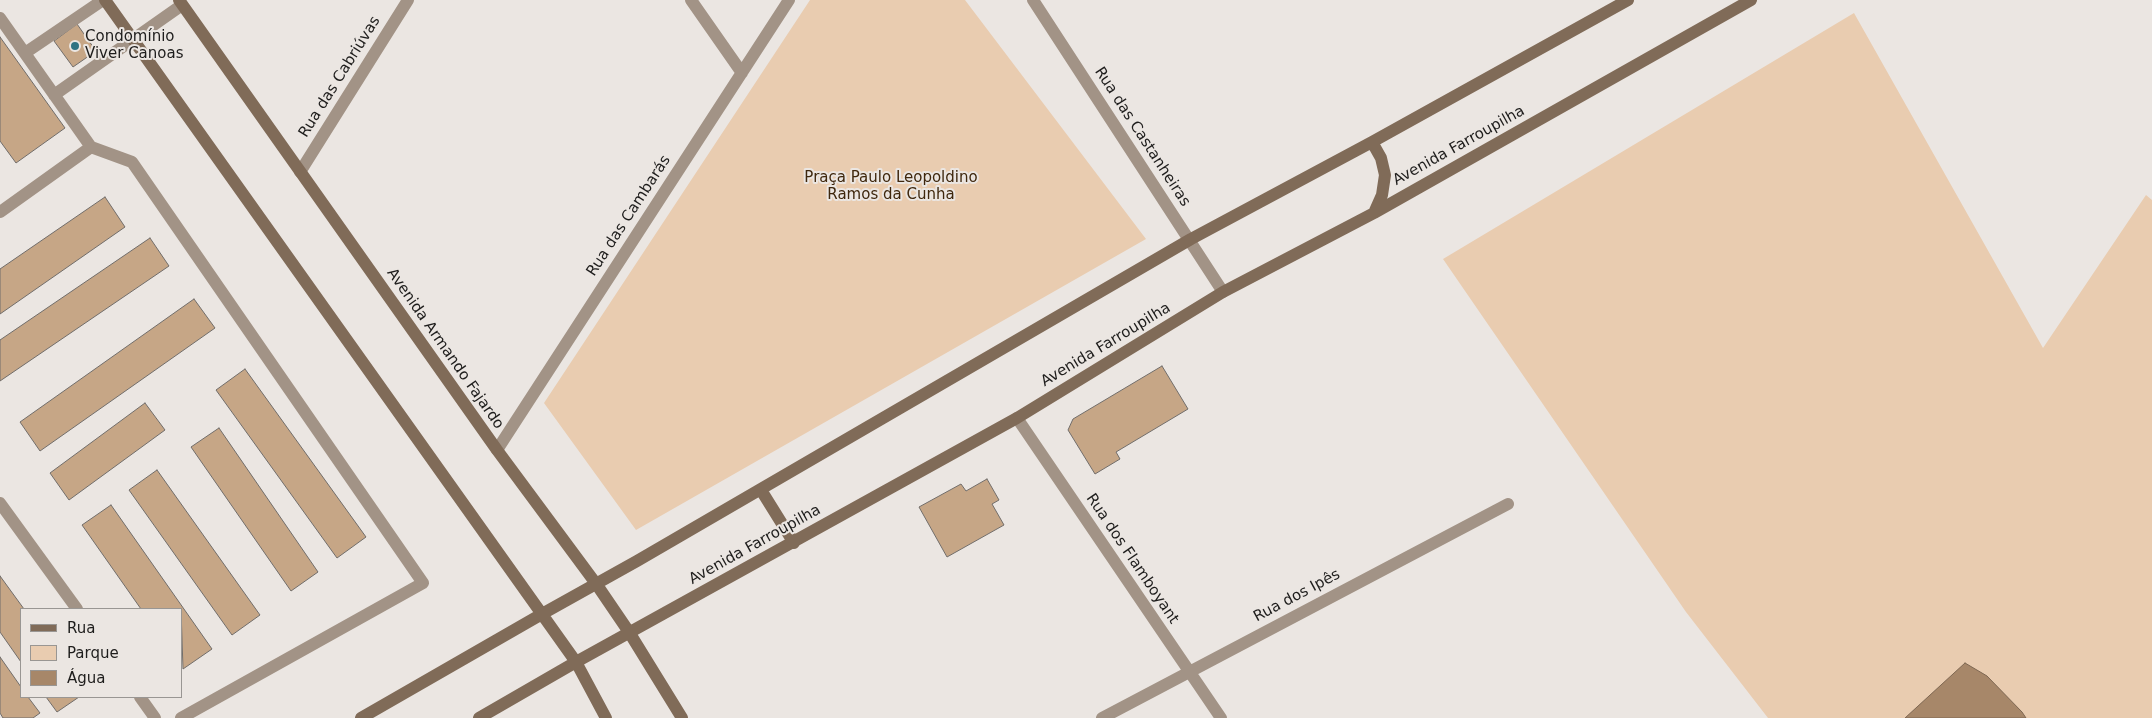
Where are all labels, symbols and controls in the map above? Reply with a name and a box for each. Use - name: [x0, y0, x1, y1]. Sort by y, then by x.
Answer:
- street label: Rua das Cabriúvas: [295, 13, 385, 141]
- place label: Condomínio Viver Canoas: [85, 28, 183, 63]
- marker: Condomínio Viver Canoas: [69, 40, 81, 52]
- street label: Rua das Castanheiras: [1090, 64, 1194, 210]
- street label: Avenida Farroupilha: [1390, 102, 1528, 190]
- street label: Rua das Cambarás: [583, 152, 675, 280]
- park label: Praça Paulo Leopoldino Ramos da Cunha: [804, 169, 978, 204]
- street label: Avenida Armando Fajardo: [383, 265, 507, 433]
- street label: Avenida Farroupilha: [1038, 299, 1174, 391]
- street label: Rua dos Flamboyant: [1082, 490, 1182, 628]
- street label: Avenida Farroupilha: [686, 501, 824, 589]
- street label: Rua dos Ipês: [1251, 566, 1343, 626]
- legend: [20, 608, 182, 698]
- text: Rua: [67, 619, 95, 637]
- text: Parque: [67, 644, 119, 662]
- text: Água: [67, 669, 105, 687]

